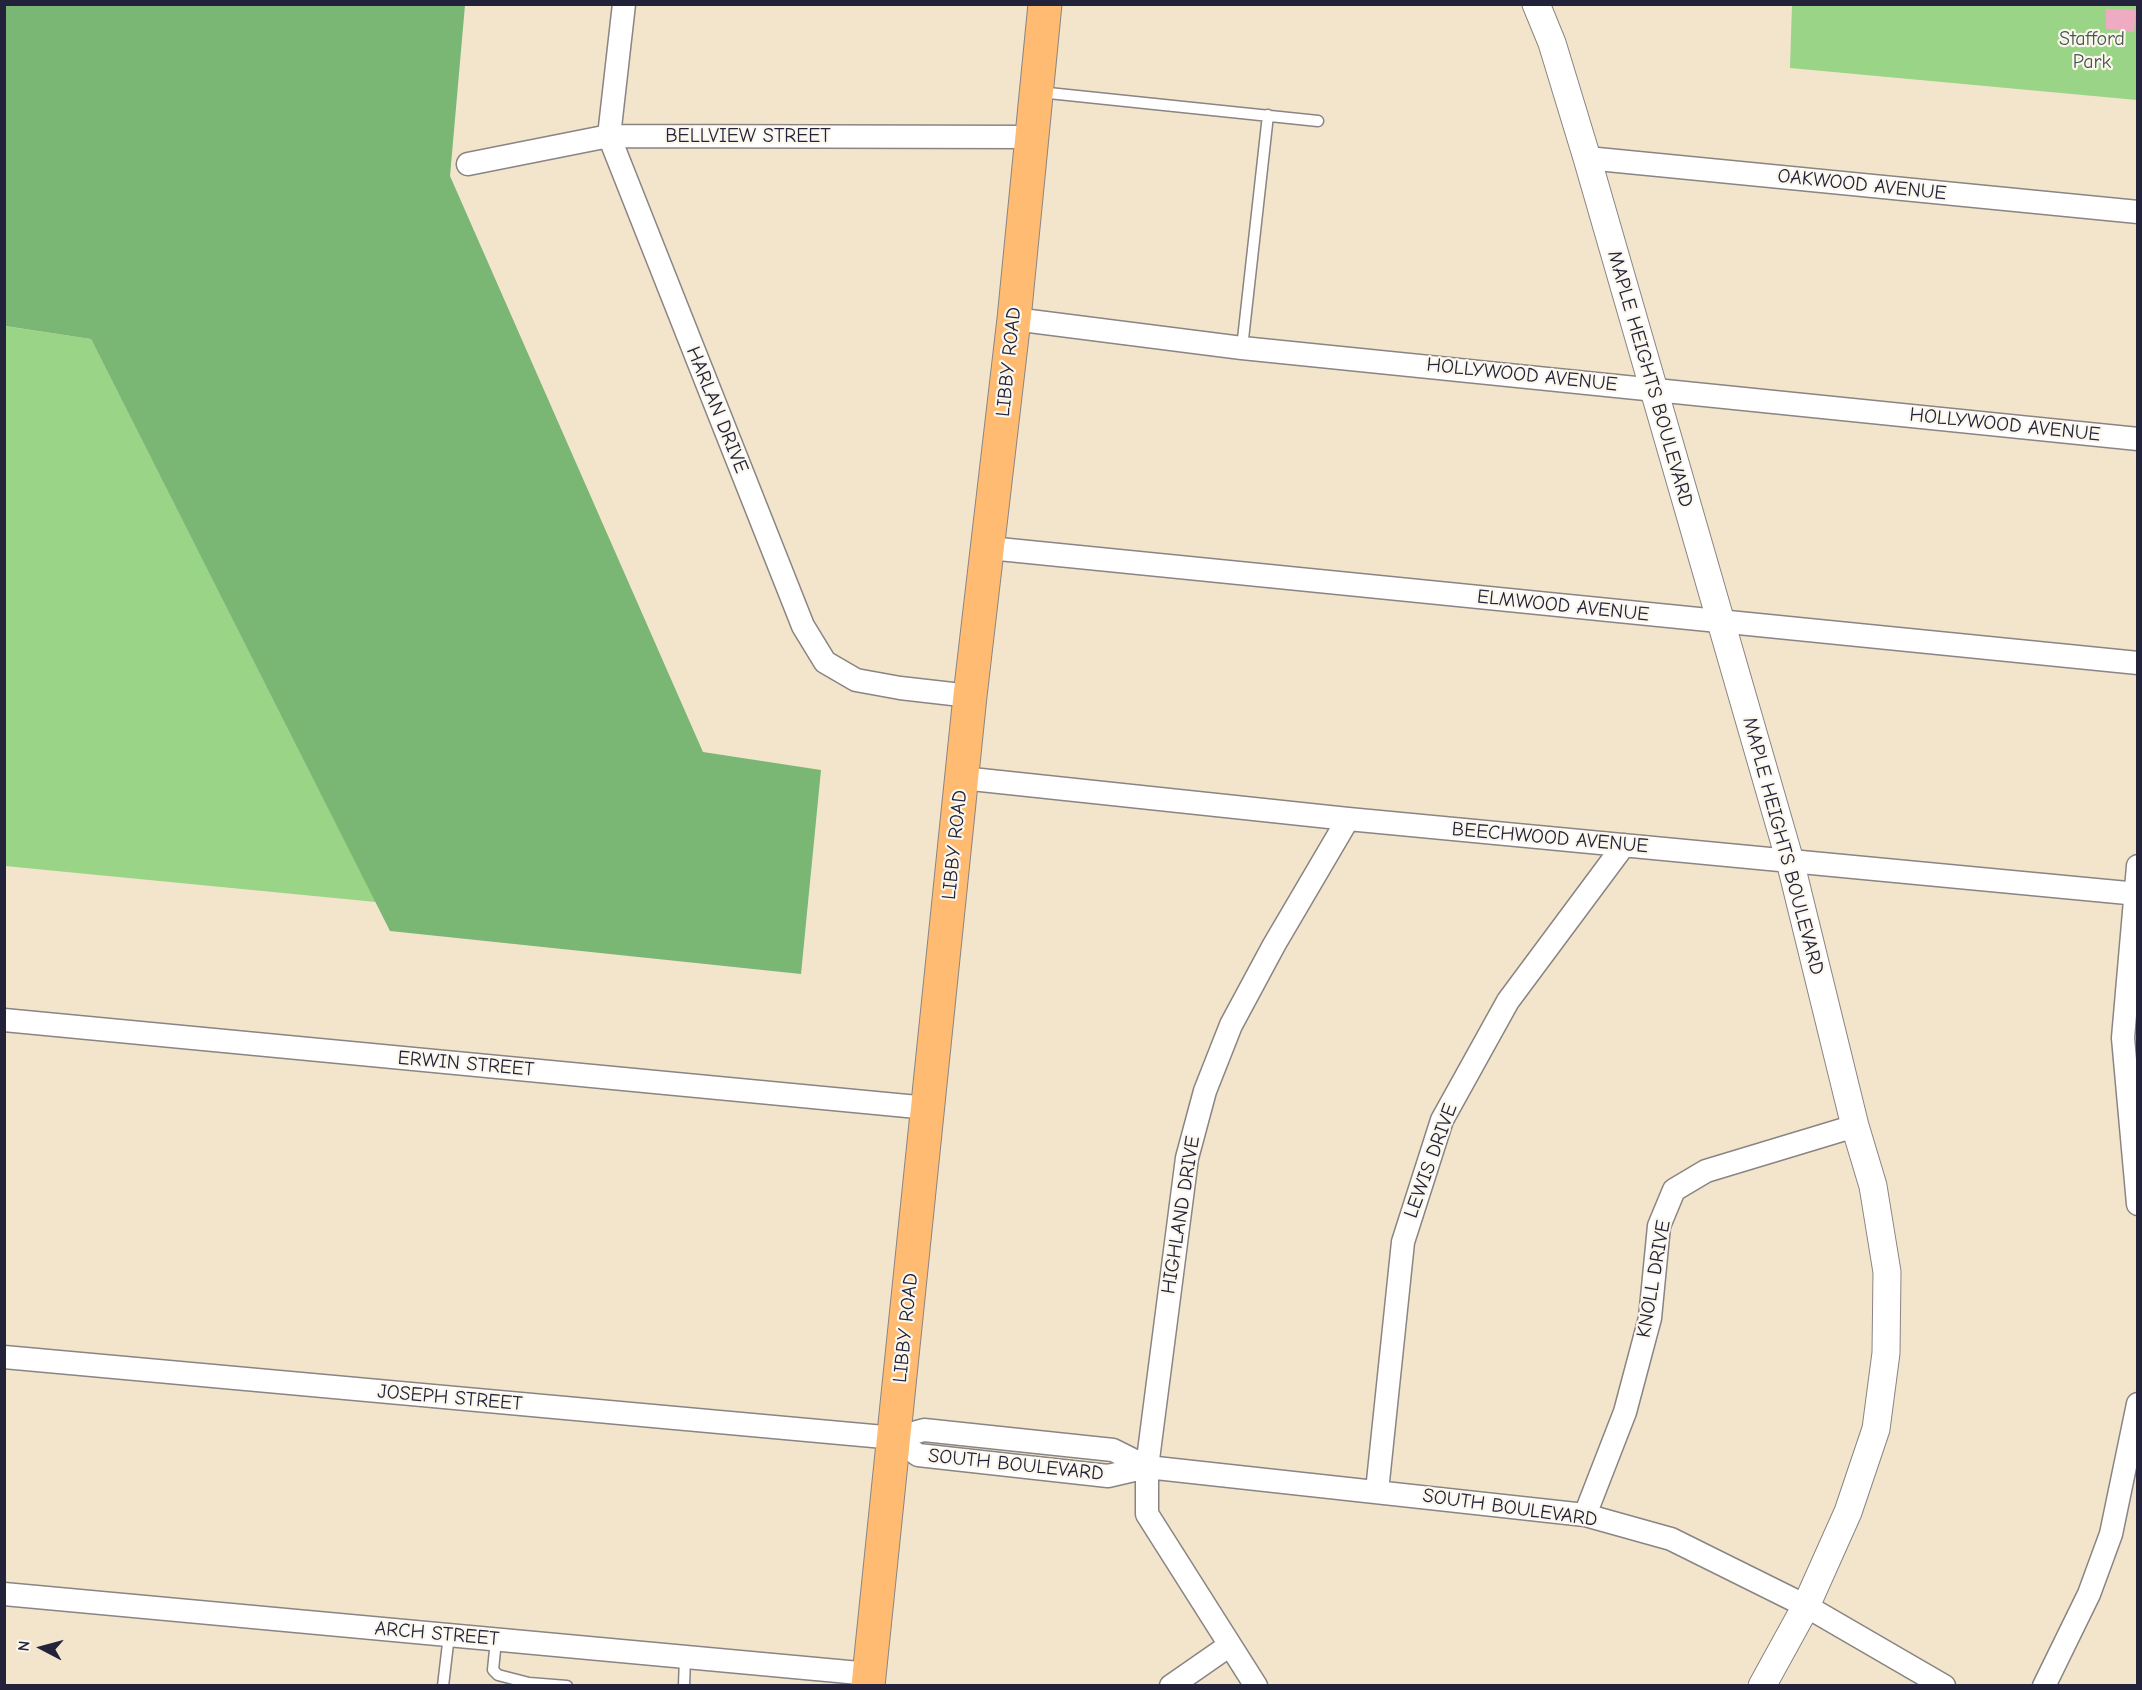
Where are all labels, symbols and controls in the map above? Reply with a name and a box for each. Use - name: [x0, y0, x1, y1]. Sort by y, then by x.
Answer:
- park label: Stafford Park: [2059, 27, 2125, 74]
- street label: BELLVIEW STREET: [665, 124, 831, 148]
- street label: OAKWOOD AVENUE: [1776, 164, 1948, 206]
- street label: MAPLE HEIGHTS BOULEVARD: [1602, 248, 1698, 510]
- street label: LIBBY ROAD: [991, 306, 1027, 418]
- street label: HARLAN DRIVE: [681, 343, 753, 477]
- street label: HOLLYWOOD AVENUE: [1425, 353, 1619, 397]
- street label: HOLLYWOOD AVENUE: [1908, 403, 2102, 447]
- street label: ELMWOOD AVENUE: [1476, 585, 1650, 627]
- street label: MAPLE HEIGHTS BOULEVARD: [1737, 715, 1829, 977]
- street label: LIBBY ROAD: [937, 789, 973, 901]
- street label: BEECHWOOD AVENUE: [1451, 817, 1649, 859]
- street label: ERWIN STREET: [397, 1046, 535, 1082]
- street label: LEWIS DRIVE: [1399, 1100, 1463, 1222]
- street label: HIGHLAND DRIVE: [1157, 1134, 1205, 1296]
- street label: KNOLL DRIVE: [1632, 1218, 1676, 1340]
- street label: LIBBY ROAD: [888, 1272, 924, 1384]
- street label: JOSEPH STREET: [377, 1380, 523, 1416]
- street label: SOUTH BOULEVARD: [927, 1444, 1105, 1486]
- street label: SOUTH BOULEVARD: [1421, 1484, 1599, 1532]
- street label: ARCH STREET: [374, 1617, 500, 1651]
- north arrow: [12, 1618, 72, 1678]
- text: N: [15, 1640, 34, 1652]

